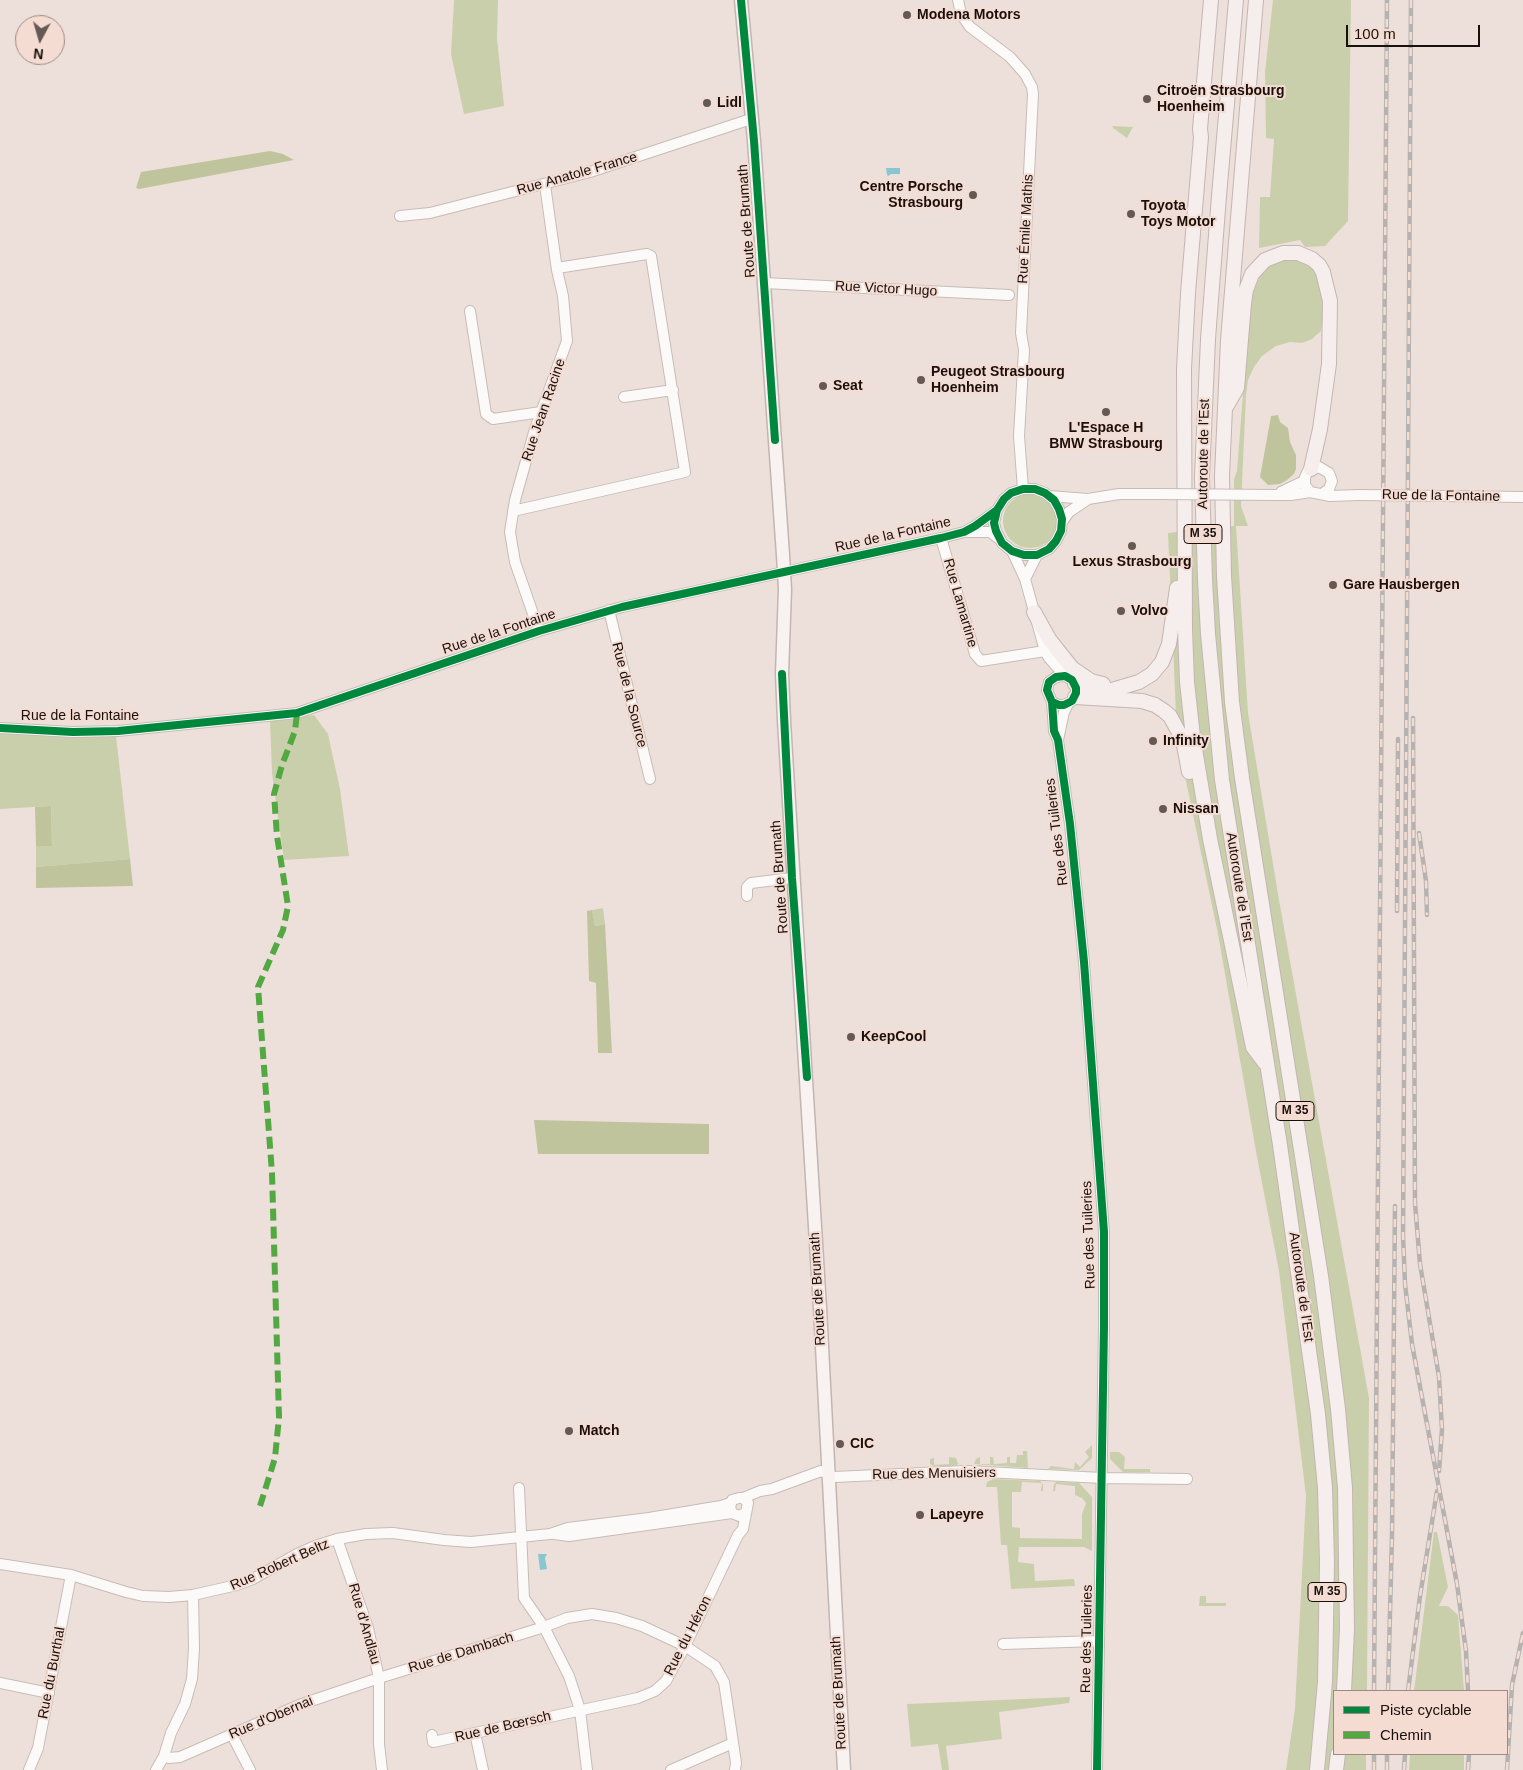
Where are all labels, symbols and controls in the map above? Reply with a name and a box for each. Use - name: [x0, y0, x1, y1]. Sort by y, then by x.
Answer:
- place label: Modena Motors: [917, 7, 1020, 23]
- marker: Modena Motors: [901, 9, 913, 21]
- north arrow: [15, 15, 65, 65]
- scale bar: [1348, 15, 1482, 47]
- text: 100 m: [1354, 25, 1396, 42]
- text: N: [33, 45, 44, 62]
- place label: Citroën Strasbourg Hoenheim: [1157, 83, 1285, 115]
- marker: Citroën Strasbourg Hoenheim: [1141, 93, 1153, 105]
- place label: Lidl: [717, 95, 742, 111]
- marker: Lidl: [701, 97, 713, 109]
- street label: Rue Anatole France: [515, 149, 639, 199]
- street label: Route de Brumath: [735, 164, 759, 278]
- street label: Rue Émile Mathis: [1015, 174, 1037, 284]
- place label: Centre Porsche Strasbourg: [860, 179, 963, 212]
- marker: Centre Porsche Strasbourg: [967, 189, 979, 201]
- place label: Toyota Toys Motor: [1141, 198, 1215, 230]
- marker: Toyota Toys Motor: [1125, 208, 1137, 220]
- street label: Rue Victor Hugo: [834, 278, 938, 300]
- street label: Rue Jean Racine: [519, 356, 569, 464]
- place label: Peugeot Strasbourg Hoenheim: [931, 364, 1065, 397]
- marker: Peugeot Strasbourg Hoenheim: [915, 374, 927, 386]
- place label: Seat: [833, 378, 863, 394]
- marker: Seat: [817, 380, 829, 392]
- street label: Autoroute de l’Est: [1195, 399, 1213, 509]
- marker: L'Espace H BMW Strasbourg: [1100, 406, 1112, 418]
- place label: L'Espace H BMW Strasbourg: [1049, 420, 1163, 452]
- street label: Rue de la Fontaine: [1382, 487, 1500, 505]
- street label: Rue de la Fontaine: [833, 514, 953, 556]
- road number: M 35: [1184, 524, 1222, 544]
- marker: Lexus Strasbourg: [1126, 540, 1138, 552]
- place label: Lexus Strasbourg: [1072, 554, 1192, 570]
- street label: Rue Lamartine: [939, 557, 981, 649]
- place label: Gare Hausbergen: [1343, 577, 1460, 593]
- marker: Gare Hausbergen: [1327, 579, 1339, 591]
- place label: Volvo: [1131, 603, 1168, 619]
- marker: Volvo: [1115, 605, 1127, 617]
- street label: Rue de la Fontaine: [440, 606, 558, 658]
- street label: Rue de la Source: [608, 640, 650, 750]
- street label: Rue de la Fontaine: [21, 708, 139, 724]
- place label: Infinity: [1163, 733, 1209, 749]
- marker: Infinity: [1147, 735, 1159, 747]
- street label: Rue des Tuileries: [1042, 777, 1072, 887]
- place label: Nissan: [1173, 801, 1219, 817]
- marker: Nissan: [1157, 803, 1169, 815]
- street label: Route de Brumath: [768, 820, 792, 934]
- street label: Autoroute de l’Est: [1222, 831, 1256, 943]
- place label: KeepCool: [861, 1029, 926, 1045]
- marker: KeepCool: [845, 1031, 857, 1043]
- road number: M 35: [1276, 1102, 1314, 1120]
- street label: Rue des Tuileries: [1079, 1181, 1099, 1289]
- street label: Autoroute de l’Est: [1285, 1231, 1317, 1343]
- street label: Route de Brumath: [807, 1232, 829, 1346]
- place label: Match: [579, 1423, 619, 1439]
- marker: Match: [563, 1425, 575, 1437]
- place label: CIC: [850, 1436, 874, 1452]
- marker: CIC: [834, 1438, 846, 1450]
- street label: Rue des Menuisiers: [872, 1465, 996, 1483]
- place label: Lapeyre: [930, 1507, 984, 1523]
- marker: Lapeyre: [914, 1509, 926, 1521]
- street label: Rue Robert Beltz: [228, 1536, 332, 1594]
- street label: Rue d'Andlau: [344, 1581, 384, 1667]
- road number: M 35: [1308, 1582, 1346, 1601]
- street label: Rue des Tuileries: [1078, 1585, 1096, 1693]
- street label: Rue du Héron: [661, 1593, 715, 1679]
- street label: Rue du Burthal: [35, 1626, 69, 1720]
- street label: Rue de Dambach: [406, 1629, 516, 1677]
- street label: Route de Brumath: [828, 1636, 850, 1750]
- legend: [1333, 1690, 1508, 1755]
- street label: Rue d'Obernai: [226, 1693, 316, 1743]
- text: Piste cyclable: [1380, 1701, 1472, 1718]
- street label: Rue de Bœrsch: [453, 1708, 553, 1746]
- text: Chemin: [1380, 1726, 1432, 1743]

